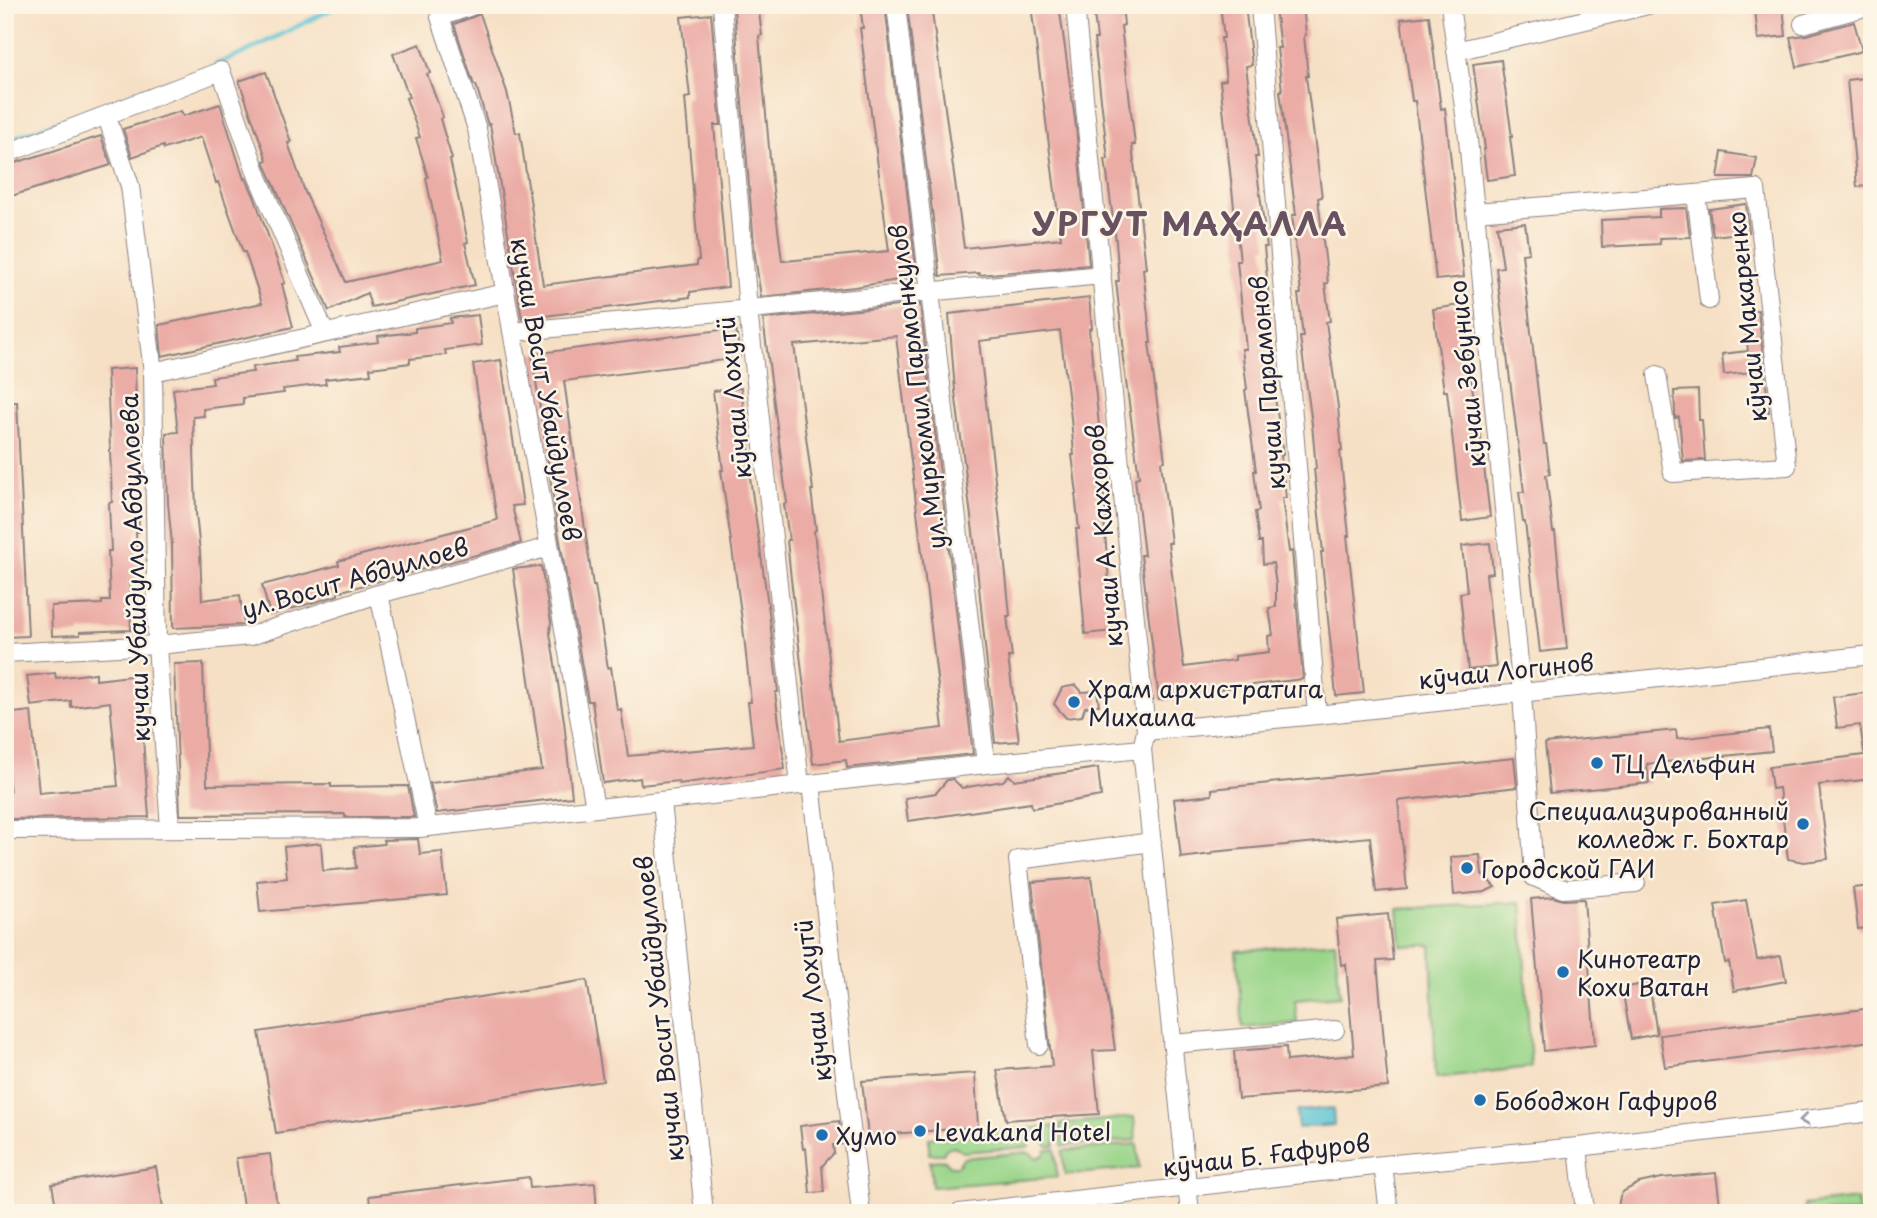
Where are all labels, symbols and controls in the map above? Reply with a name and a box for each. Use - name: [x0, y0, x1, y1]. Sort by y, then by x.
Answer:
- district label: УРГУТ МАҲАЛЛА: [1032, 199, 1348, 247]
- street label: кӯчаи Макаренко: [1717, 210, 1775, 424]
- street label: ул.Миркомил Пармонкулов: [878, 223, 954, 551]
- street label: кучаи Восит Убайдуллоев: [503, 234, 591, 544]
- street label: кучаи Парамонов: [1239, 274, 1293, 492]
- street label: кӯчаи Зебунисо: [1438, 278, 1494, 470]
- street label: кӯчаи Лохутӣ: [707, 315, 759, 481]
- street label: кучаи Убайдулло Абдуллоева: [110, 393, 158, 743]
- street label: кучаи А. Каххоров: [1075, 423, 1131, 649]
- street label: ул.Восит Абдуллоев: [238, 527, 472, 627]
- street label: кӯчаи Логинов: [1416, 643, 1596, 697]
- place label: Храм архистратига Михаила: [1088, 670, 1323, 734]
- marker: Храм архистратига Михаила: [1066, 694, 1082, 710]
- place label: ТЦ Дельфин: [1611, 745, 1756, 781]
- marker: ТЦ Дельфин: [1589, 755, 1605, 771]
- place label: Специализированный колледж г. Бохтар: [1528, 792, 1789, 856]
- marker: Специализированный колледж г. Бохтар: [1795, 816, 1811, 832]
- place label: Городской ГАИ: [1481, 850, 1655, 886]
- street label: кучаи Восит Убайдуллоев: [624, 854, 692, 1164]
- marker: Городской ГАИ: [1459, 860, 1475, 876]
- street label: кӯчаи Лохутӣ: [784, 918, 840, 1084]
- place label: Кинотеатр Кохи Ватан: [1577, 940, 1710, 1004]
- marker: Кинотеатр Кохи Ватан: [1555, 964, 1571, 980]
- place label: Бободжон Гафуров: [1494, 1082, 1717, 1118]
- marker: Бободжон Гафуров: [1472, 1092, 1488, 1108]
- place label: Levakand Hotel: [934, 1113, 1111, 1149]
- one-way arrow: [1798, 1113, 1810, 1128]
- place label: Хумо: [836, 1117, 897, 1153]
- marker: Levakand Hotel: [912, 1123, 928, 1139]
- street label: кӯчаи Б. Ғафуров: [1160, 1123, 1372, 1185]
- marker: Хумо: [814, 1127, 830, 1143]

